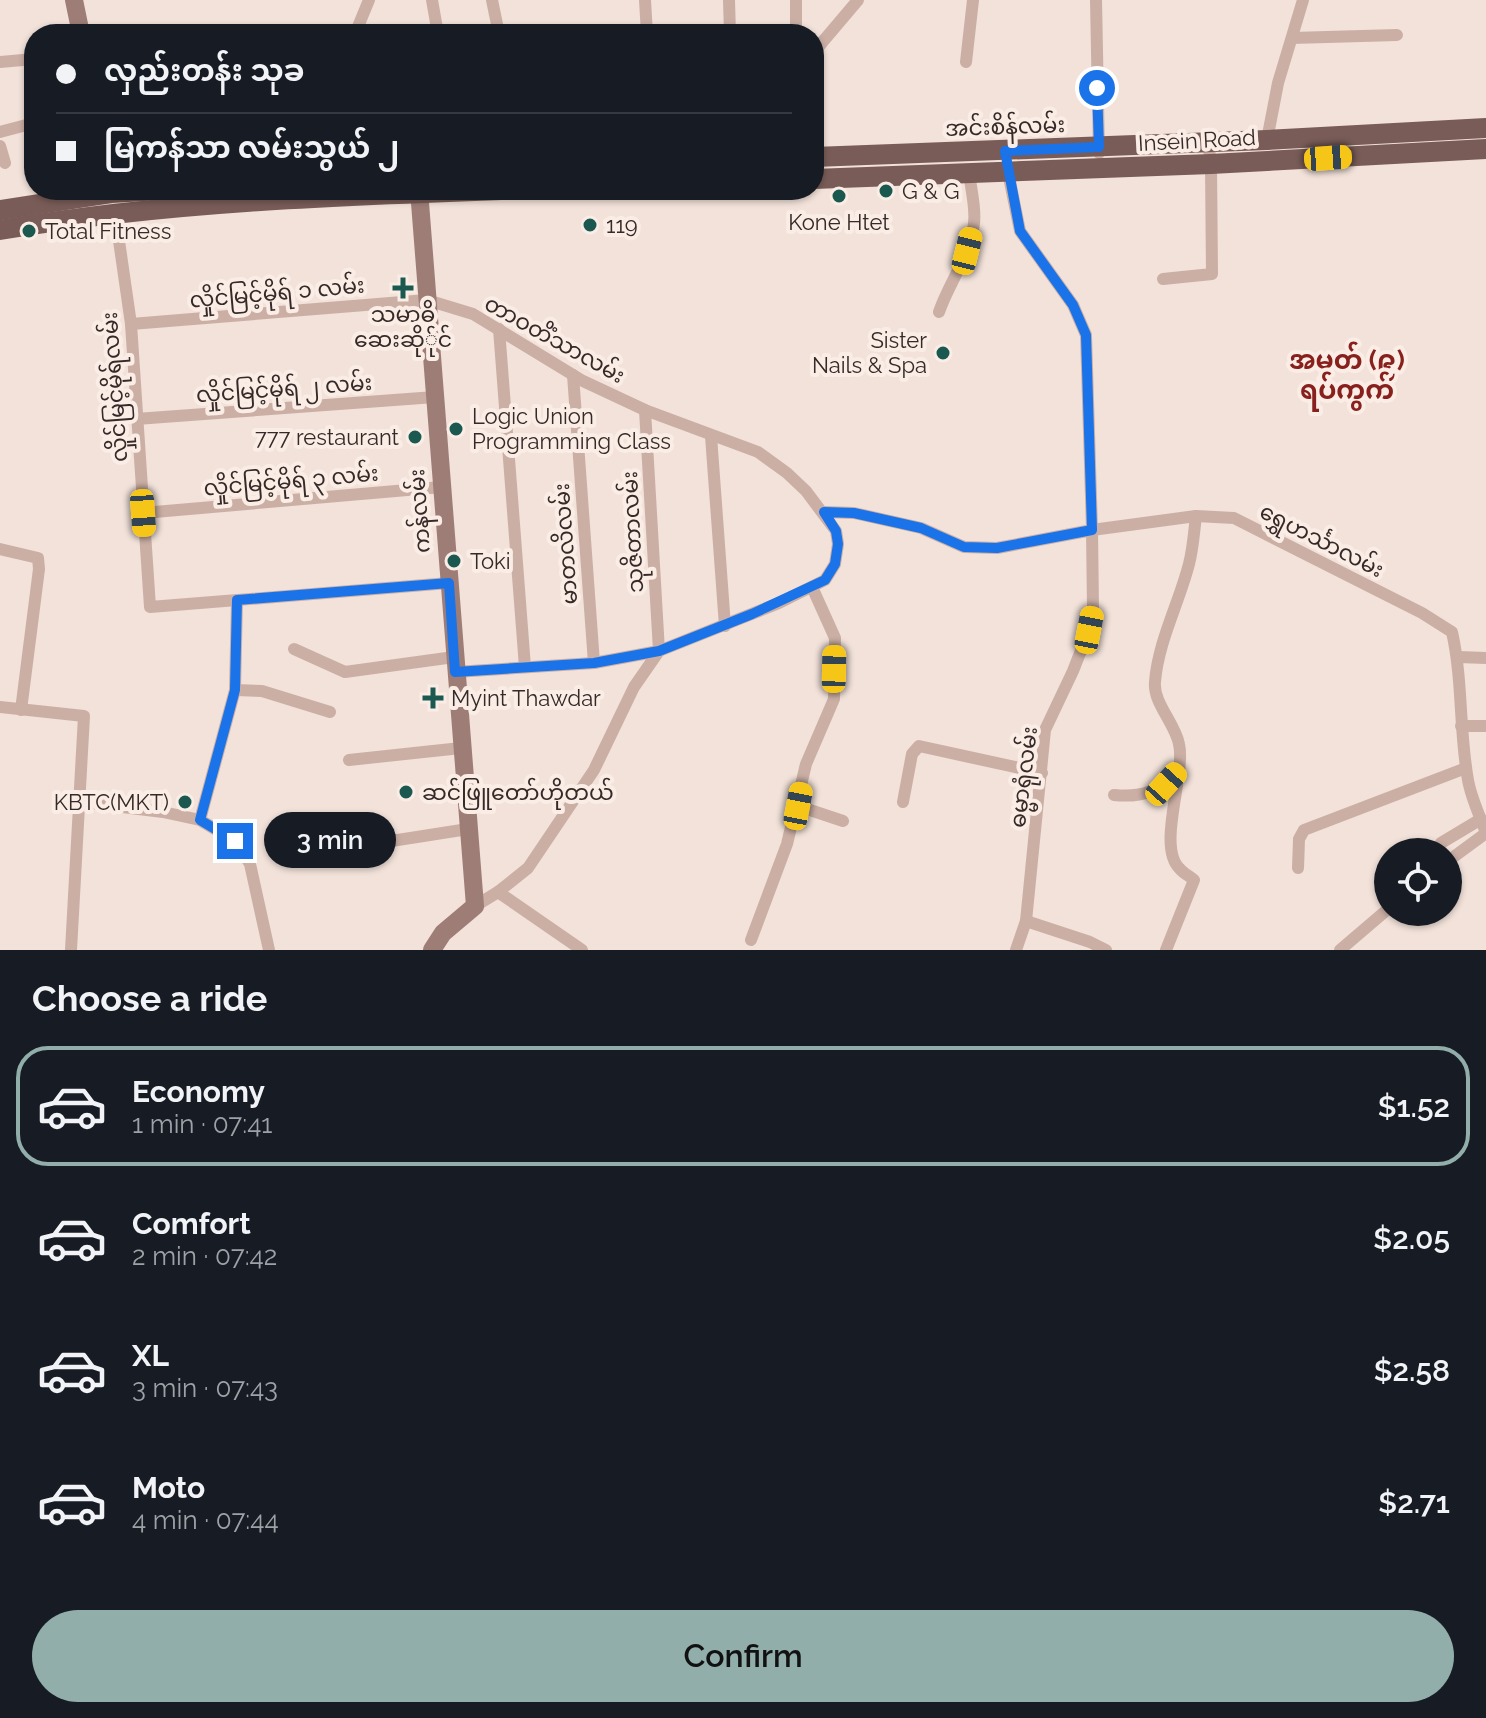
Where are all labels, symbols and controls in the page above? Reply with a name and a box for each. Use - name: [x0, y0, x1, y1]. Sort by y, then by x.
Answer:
- text: လှည်းတန်း သုခ: [104, 53, 305, 88]
- route start: [1079, 70, 1115, 106]
- street label: အင်းစိန်လမ်း: [944, 109, 1066, 146]
- street label: Insein Road: [1137, 124, 1257, 156]
- text: မြကန်သာ လမ်းသွယ် ၂: [104, 130, 399, 165]
- car: [1303, 144, 1353, 172]
- place label: G & G: [902, 178, 959, 204]
- marker: G & G: [877, 182, 895, 200]
- marker: Kone Htet: [830, 187, 848, 205]
- place label: Kone Htet: [788, 209, 890, 235]
- place label: 119: [606, 212, 638, 238]
- marker: 119: [581, 216, 599, 234]
- place label: Total Fitness: [45, 218, 171, 244]
- marker: Total Fitness: [20, 222, 38, 240]
- car: [950, 225, 984, 277]
- street label: လှိုင်မြင့်မိုရ် ၁ လမ်း: [188, 269, 366, 318]
- marker: သမာဓိ ဆေးဆို်ုင်: [394, 279, 412, 297]
- street label: တာဝတိံသာလမ်း: [480, 288, 631, 388]
- place label: သမာဓိ ဆေးဆို်ုင်: [354, 299, 452, 357]
- street label: လှိုင်မြင့်မိုရ်လမ်း: [94, 311, 137, 463]
- place label: Sister Nails & Spa: [812, 327, 927, 378]
- district label: အမှတ် (၉) ရပ်ကွက်: [1289, 341, 1405, 412]
- marker: Sister Nails & Spa: [934, 344, 952, 362]
- street label: လှိုင်မြင့်မိုရ် ၂ လမ်း: [195, 367, 373, 412]
- place label: Logic Union Programming Class: [472, 403, 671, 454]
- marker: Logic Union Programming Class: [447, 420, 465, 438]
- place label: 777 restaurant: [255, 424, 400, 450]
- marker: 777 restaurant: [406, 428, 424, 446]
- street label: လှိုင်မြင့်မိုရ် ၃ လမ်း: [202, 457, 380, 506]
- street label: ကန်လမ်း: [401, 468, 440, 554]
- street label: သုဇိတာလမ်း: [614, 470, 653, 594]
- street label: မာတလိလမ်း: [546, 482, 582, 606]
- car: [129, 488, 157, 538]
- street label: ရွှေဟင်္သာလမ်း: [1253, 496, 1389, 587]
- place label: Toki: [470, 548, 511, 574]
- marker: Toki: [445, 552, 463, 570]
- car: [1073, 604, 1105, 656]
- car: [822, 645, 846, 693]
- place label: Myint Thawdar: [451, 685, 601, 711]
- marker: Myint Thawdar: [422, 687, 444, 709]
- street label: ဓမ္မာရုံလမ်း: [1002, 725, 1048, 830]
- car: [1141, 758, 1191, 810]
- place label: ဆင်ဖြူတော်ဟိုတယ်: [422, 777, 614, 810]
- car: [782, 780, 814, 832]
- marker: ဆင်ဖြူတော်ဟိုတယ်: [397, 783, 415, 801]
- place label: KBTC(MKT): [54, 789, 169, 815]
- marker: KBTC(MKT): [176, 793, 194, 811]
- callout: 3 min: [263, 813, 395, 869]
- route end: [217, 823, 253, 859]
- text: 3 min: [297, 825, 363, 855]
- map controls: [1374, 838, 1462, 926]
- button: locate: [1374, 838, 1462, 926]
- text: Choose a ride: [32, 977, 267, 1019]
- icon: car: [36, 1070, 108, 1142]
- text: Economy: [132, 1074, 265, 1109]
- text: $1.52: [1378, 1089, 1450, 1124]
- text: 1 min · 07:41: [132, 1109, 273, 1139]
- icon: car: [36, 1202, 108, 1274]
- text: Comfort: [132, 1206, 251, 1241]
- text: $2.05: [1373, 1221, 1450, 1256]
- text: 2 min · 07:42: [132, 1241, 277, 1271]
- icon: car: [36, 1334, 108, 1406]
- text: XL: [132, 1338, 169, 1373]
- text: $2.58: [1374, 1353, 1450, 1388]
- text: 3 min · 07:43: [132, 1373, 278, 1403]
- icon: car: [36, 1466, 108, 1538]
- text: Moto: [132, 1470, 205, 1505]
- text: $2.71: [1378, 1485, 1450, 1520]
- text: 4 min · 07:44: [132, 1505, 279, 1535]
- button: Confirm: [32, 1610, 1454, 1702]

